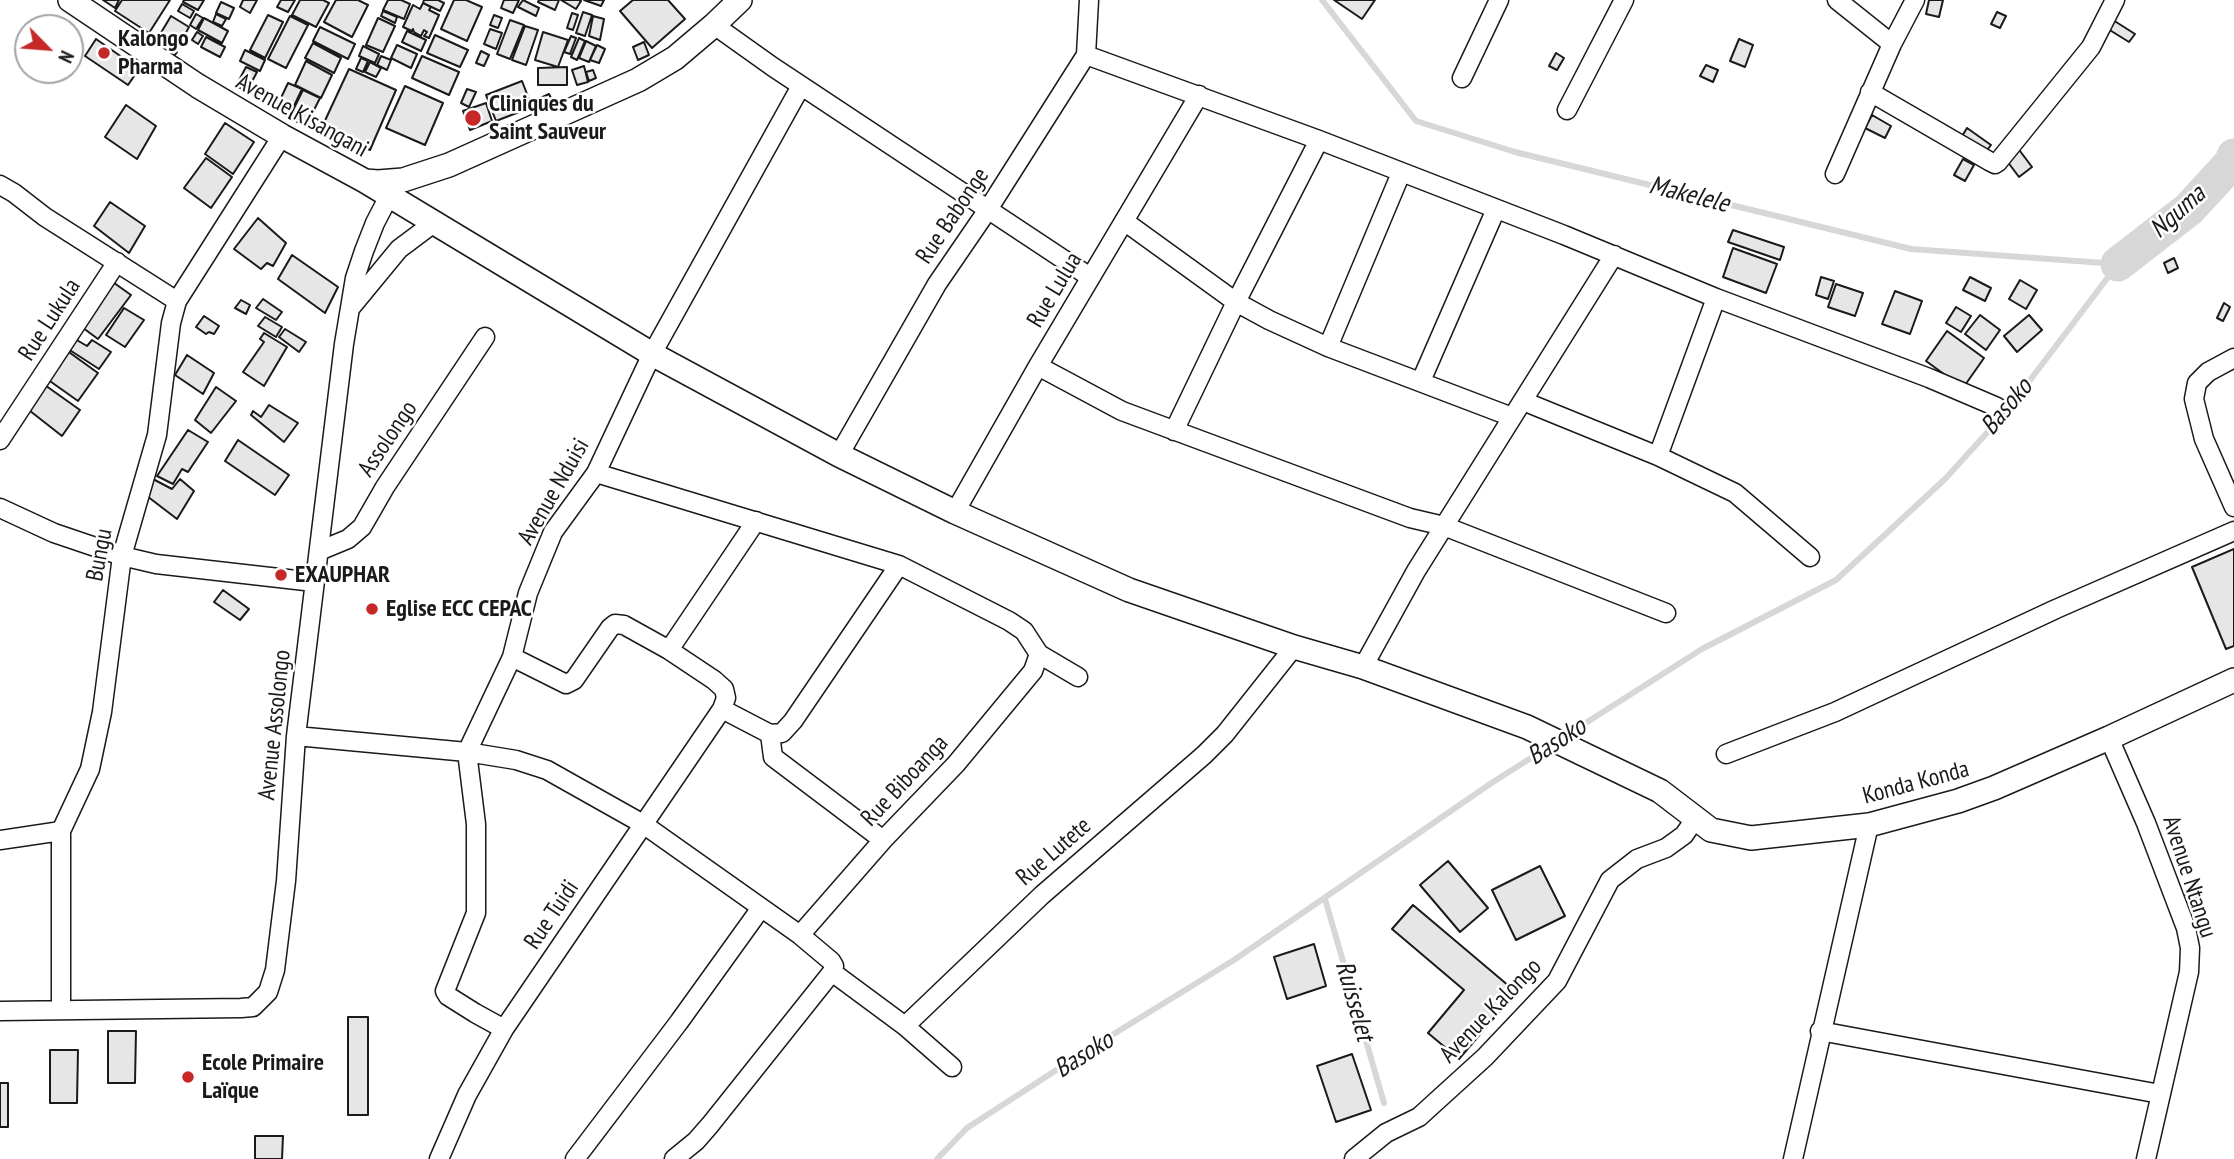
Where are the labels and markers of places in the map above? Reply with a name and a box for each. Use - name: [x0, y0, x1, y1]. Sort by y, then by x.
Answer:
- place label: Kalongo Pharma: [118, 25, 189, 81]
- marker: Kalongo Pharma: [96, 45, 112, 61]
- place label: Cliniques du Saint Sauveur: [489, 90, 606, 146]
- marker: Cliniques du Saint Sauveur: [463, 108, 483, 128]
- place label: EXAUPHAR: [295, 561, 390, 589]
- marker: EXAUPHAR: [273, 567, 289, 583]
- place label: Eglise ECC CEPAC: [386, 595, 532, 623]
- marker: Eglise ECC CEPAC: [364, 601, 380, 617]
- place label: Ecole Primaire Laïque: [202, 1049, 324, 1105]
- marker: Ecole Primaire Laïque: [180, 1069, 196, 1085]

